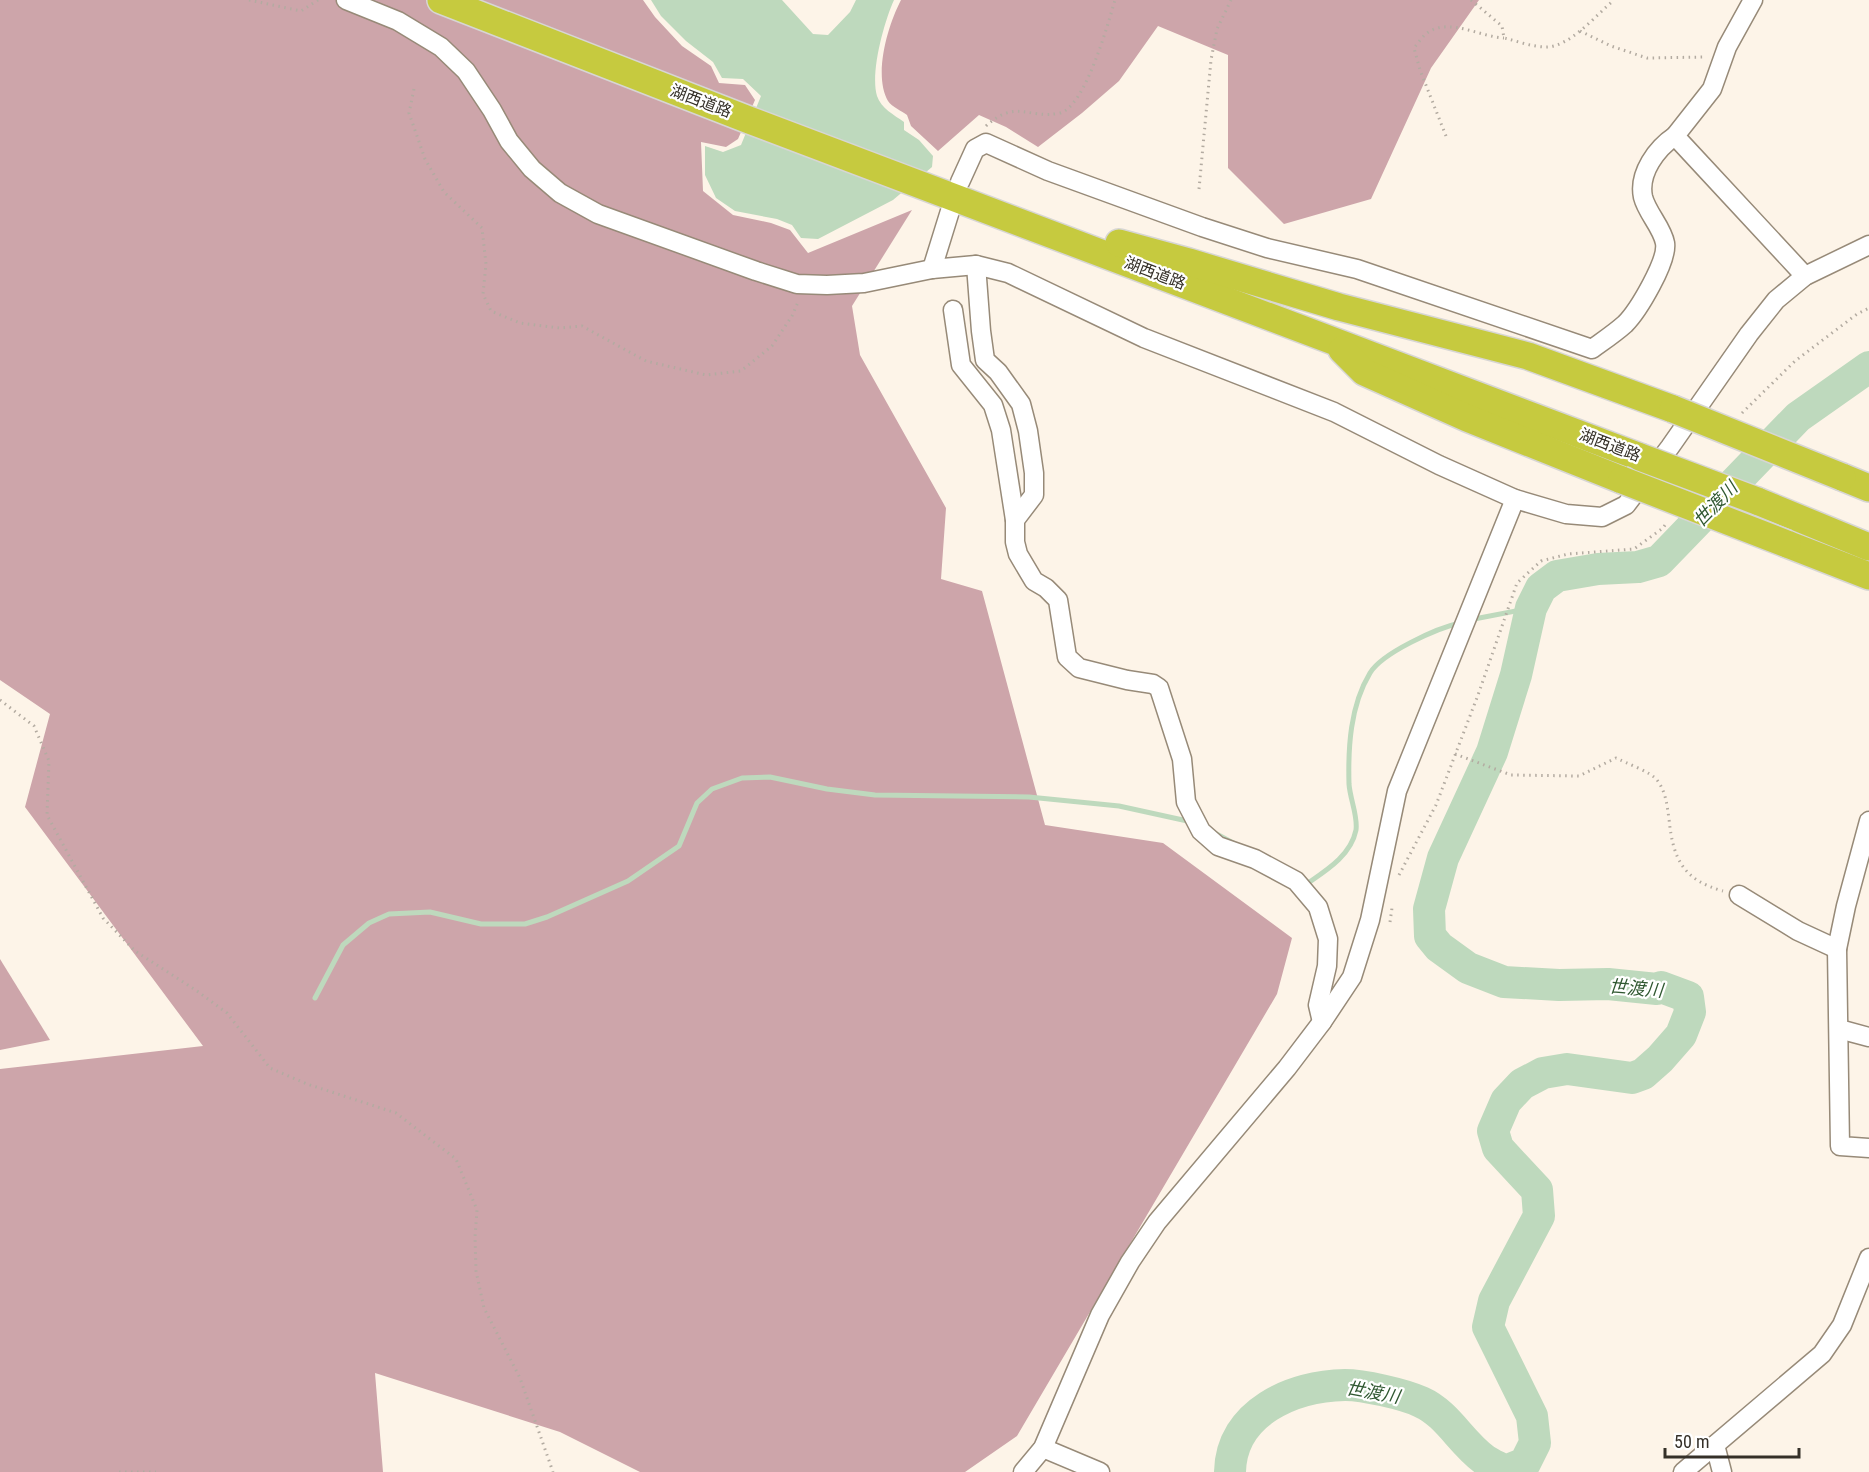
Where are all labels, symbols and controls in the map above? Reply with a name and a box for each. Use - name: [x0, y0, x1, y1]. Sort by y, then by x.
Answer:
- street label: 湖西道路: [668, 81, 734, 121]
- street label: 湖西道路: [1122, 253, 1188, 293]
- street label: 湖西道路: [1577, 425, 1643, 465]
- water label: 世渡川: [1689, 476, 1743, 531]
- water label: 世渡川: [1608, 975, 1666, 1001]
- water label: 世渡川: [1345, 1377, 1403, 1407]
- scale bar: [1665, 1421, 1798, 1459]
- text: 50 m: [1674, 1431, 1709, 1452]

